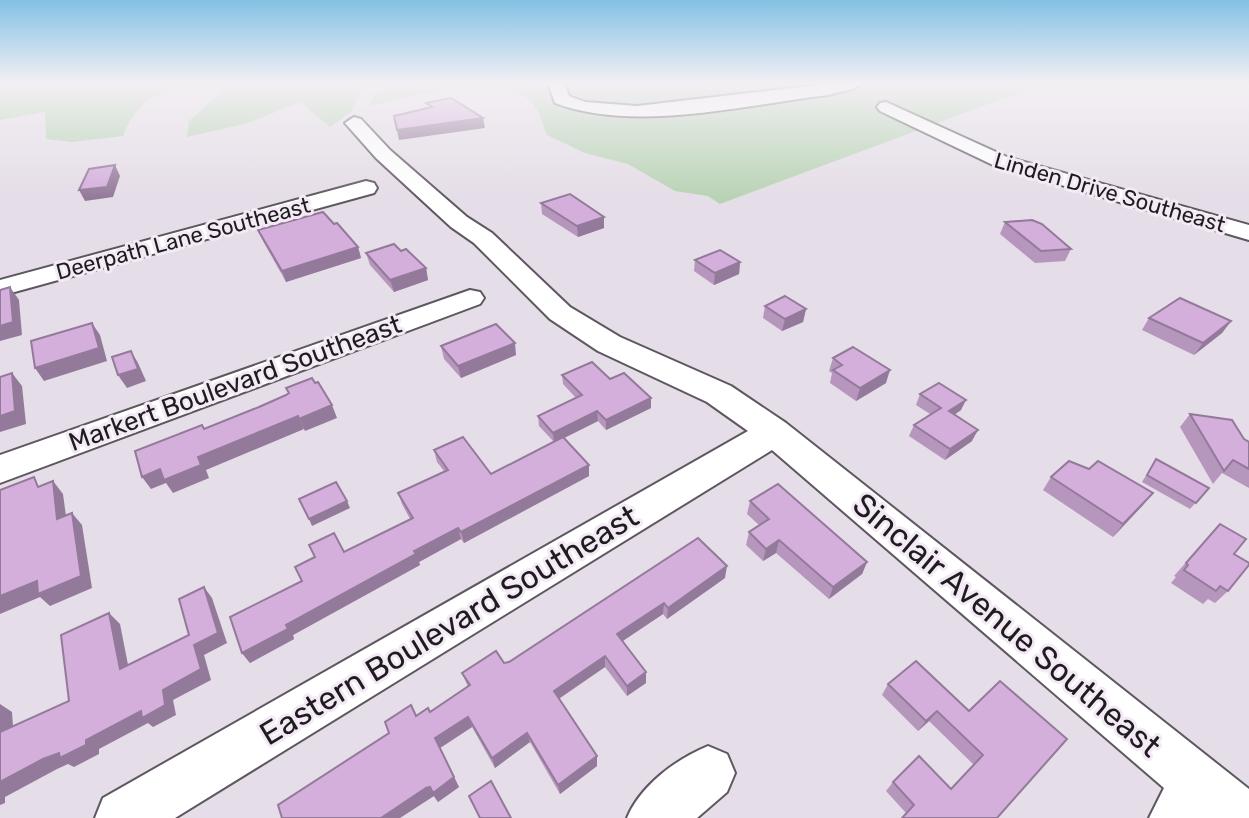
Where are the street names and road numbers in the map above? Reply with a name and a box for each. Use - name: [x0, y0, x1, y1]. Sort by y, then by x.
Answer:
- street label: Linden Drive Southeast: [991, 147, 1229, 239]
- street label: Deerpath Lane Southeast: [53, 191, 314, 285]
- street label: Markert Boulevard Southeast: [65, 309, 406, 458]
- street label: Sinclair Avenue Southeast: [845, 485, 1169, 765]
- street label: Eastern Boulevard Southeast: [253, 497, 645, 753]

